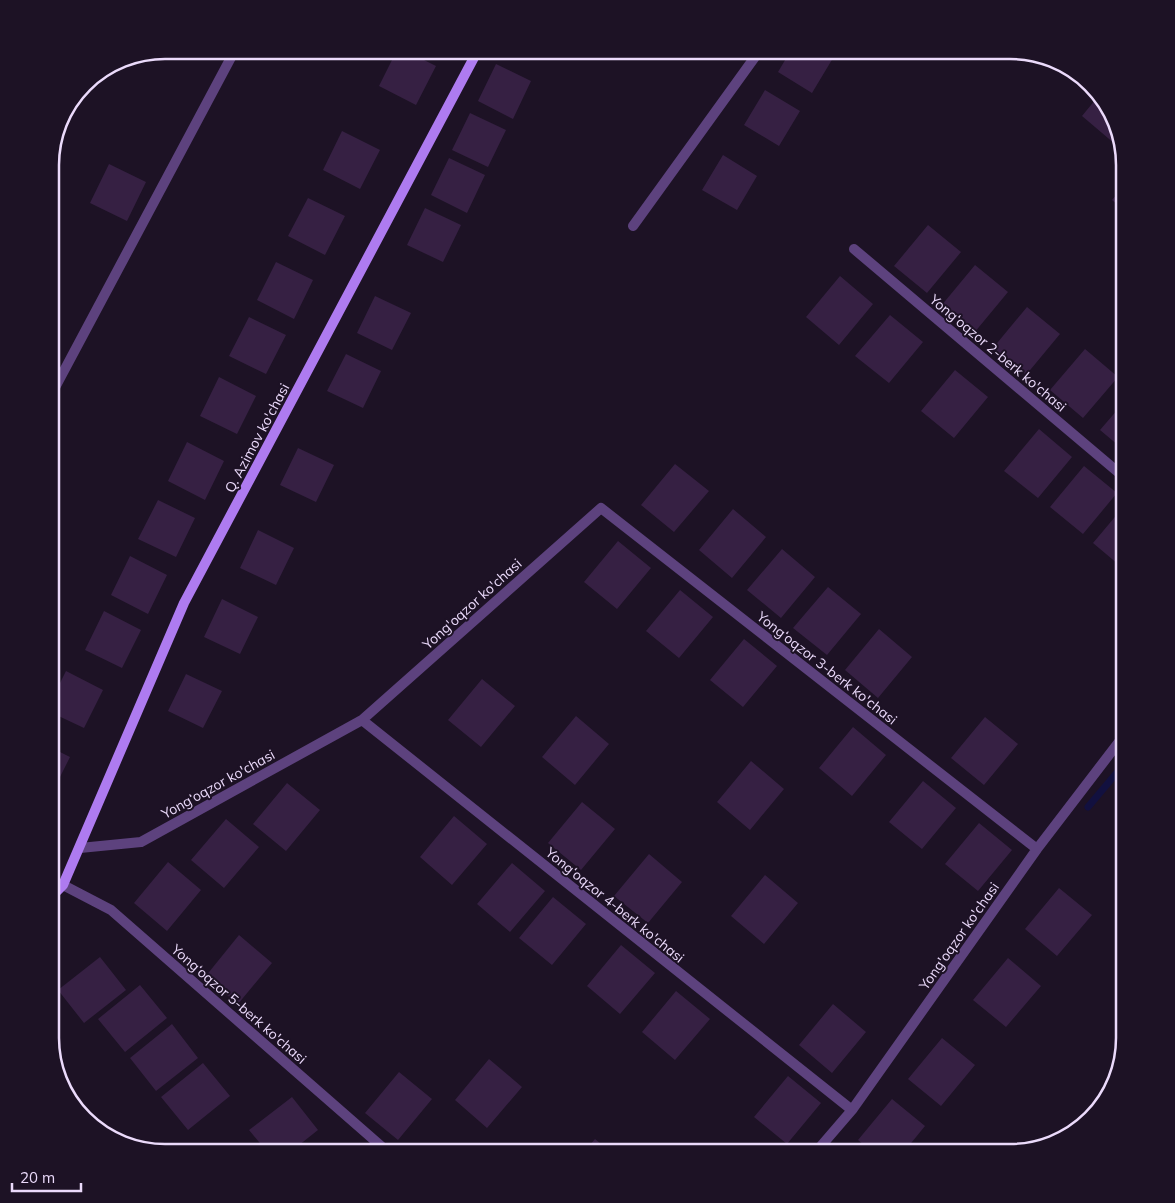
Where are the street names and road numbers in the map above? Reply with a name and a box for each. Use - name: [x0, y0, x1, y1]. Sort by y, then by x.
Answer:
- street label: Yong‘oqzor 2-berk ko'chasi: [925, 290, 1070, 416]
- street label: Q. Azimov ko'chasi: [221, 380, 293, 496]
- street label: Yong'oqzor ko'chasi: [418, 555, 525, 654]
- street label: Yong‘oqzor 3-berk ko'chasi: [752, 607, 901, 728]
- street label: Yong‘oqzor ko'chasi: [157, 745, 278, 823]
- street label: Yong‘oqzor 4-berk ko'chasi: [541, 843, 688, 967]
- street label: Yong'oqzor ko'chasi: [915, 879, 1003, 994]
- street label: Yong‘oqzor 5-berk ko'chasi: [167, 940, 310, 1068]

